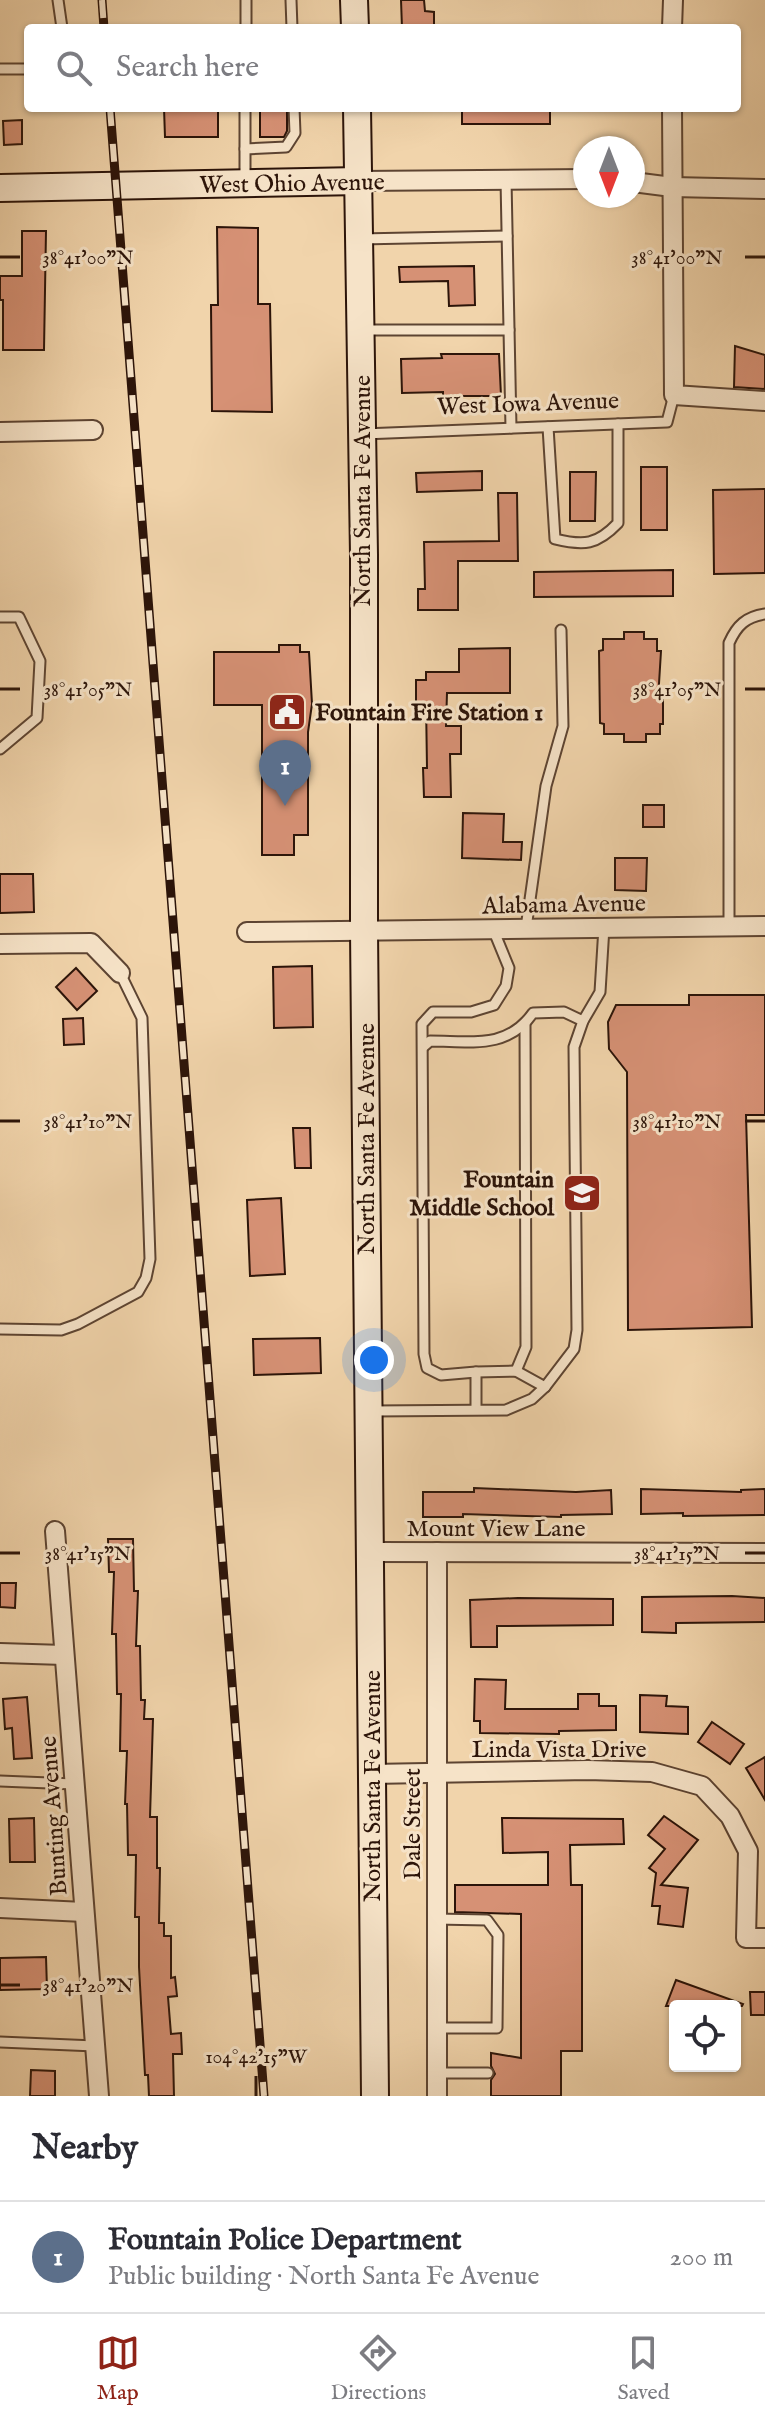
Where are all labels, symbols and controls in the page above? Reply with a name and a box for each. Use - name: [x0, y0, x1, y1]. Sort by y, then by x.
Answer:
- search box: [24, 24, 741, 112]
- icon: search: [52, 46, 96, 90]
- text: Search here: [116, 49, 259, 87]
- north arrow: [573, 136, 645, 208]
- street label: West Ohio Avenue: [199, 167, 385, 202]
- text: 38°41'00"N: [42, 246, 134, 271]
- text: 38°41'00"N: [631, 246, 723, 271]
- street label: North Santa Fe Avenue: [348, 375, 379, 607]
- street label: West Iowa Avenue: [437, 386, 620, 423]
- text: 38°41'05"N: [44, 678, 132, 703]
- text: 38°41'05"N: [633, 678, 721, 703]
- public building icon: Fountain Fire Station 1: [266, 691, 308, 733]
- place label: Fountain Fire Station 1: [315, 698, 543, 729]
- pin: 1: [259, 740, 311, 806]
- street label: Alabama Avenue: [481, 889, 646, 922]
- street label: North Santa Fe Avenue: [352, 1023, 383, 1255]
- text: 38°41'10"N: [44, 1110, 132, 1135]
- text: 38°41'10"N: [633, 1110, 721, 1135]
- place label: Fountain Middle School: [409, 1165, 554, 1224]
- school or university icon: Fountain Middle School: [561, 1172, 603, 1214]
- your location: [354, 1340, 394, 1380]
- street label: Mount View Lane: [406, 1514, 586, 1545]
- text: 38°41'15"N: [45, 1542, 131, 1567]
- text: 38°41'15"N: [634, 1542, 720, 1567]
- street label: North Santa Fe Avenue: [358, 1670, 389, 1902]
- street label: Bunting Avenue: [33, 1735, 76, 1897]
- street label: Linda Vista Drive: [472, 1735, 646, 1766]
- street label: Dale Street: [398, 1768, 429, 1880]
- text: 38°41'20"N: [43, 1974, 133, 1999]
- map controls: [669, 2000, 741, 2072]
- button: locate: [669, 2000, 741, 2072]
- text: 104°42'15"W: [205, 2045, 308, 2070]
- text: Nearby: [32, 2127, 138, 2170]
- text: Fountain Police Department: [108, 2222, 462, 2260]
- text: 1: [53, 2241, 63, 2274]
- text: 200 m: [669, 2241, 733, 2274]
- text: Public building · North Santa Fe Avenue: [108, 2260, 539, 2293]
- tab: Map: [96, 2331, 140, 2407]
- tab: Directions: [331, 2331, 426, 2407]
- tab: Saved: [617, 2331, 669, 2407]

